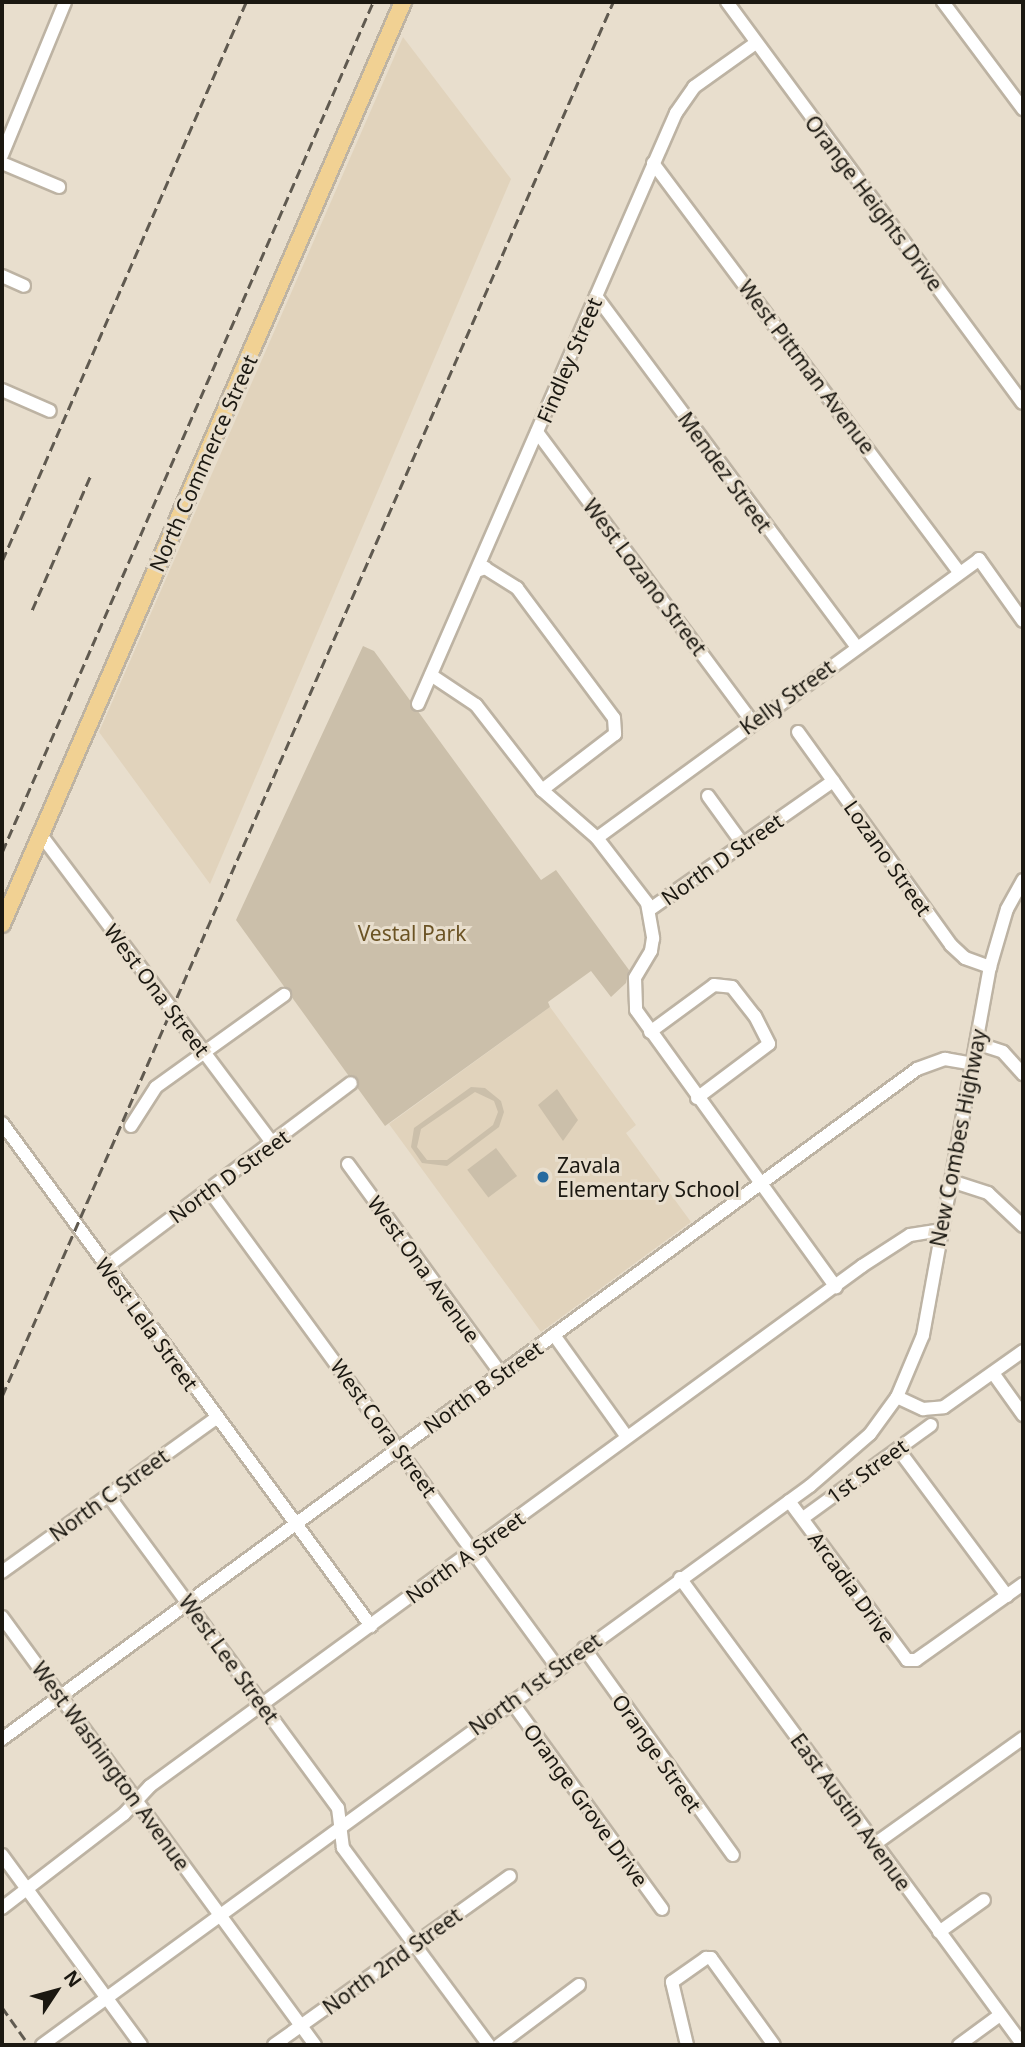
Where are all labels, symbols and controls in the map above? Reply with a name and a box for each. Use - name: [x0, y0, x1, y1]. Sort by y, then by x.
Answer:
- street label: Orange Heights Drive: [800, 110, 948, 296]
- street label: West Pittman Avenue: [733, 275, 881, 459]
- street label: Findley Street: [531, 293, 607, 427]
- street label: North Commerce Street: [144, 351, 262, 575]
- street label: Mendez Street: [673, 407, 777, 537]
- street label: West Lozano Street: [578, 494, 712, 660]
- street label: Kelly Street: [735, 654, 839, 740]
- street label: Lozano Street: [839, 796, 937, 920]
- street label: North D Street: [656, 808, 788, 910]
- street label: West Ona Street: [99, 919, 215, 1061]
- park label: Vestal Park: [358, 920, 466, 946]
- street label: New Combes Highway: [925, 1027, 991, 1249]
- street label: North D Street: [164, 1124, 294, 1228]
- place label: Zavala Elementary School: [557, 1152, 740, 1202]
- marker: Zavala Elementary School: [535, 1169, 551, 1185]
- street label: West Ona Avenue: [363, 1191, 485, 1347]
- street label: West Lela Street: [90, 1253, 204, 1395]
- street label: North B Street: [419, 1335, 547, 1439]
- street label: West Cora Street: [326, 1354, 442, 1502]
- street label: 1st Street: [822, 1433, 912, 1509]
- street label: North C Street: [45, 1443, 173, 1547]
- street label: North A Street: [401, 1505, 529, 1609]
- street label: Arcadia Drive: [803, 1527, 901, 1647]
- street label: West Lee Street: [174, 1590, 284, 1728]
- street label: North 1st Street: [464, 1628, 606, 1740]
- street label: West Washington Avenue: [27, 1657, 195, 1875]
- street label: Orange Street: [607, 1689, 707, 1817]
- street label: Orange Grove Drive: [518, 1719, 654, 1891]
- street label: East Austin Avenue: [786, 1728, 916, 1896]
- street label: North 2nd Street: [318, 1902, 466, 2020]
- north arrow: [21, 1956, 91, 2026]
- text: N: [58, 1965, 88, 1993]

